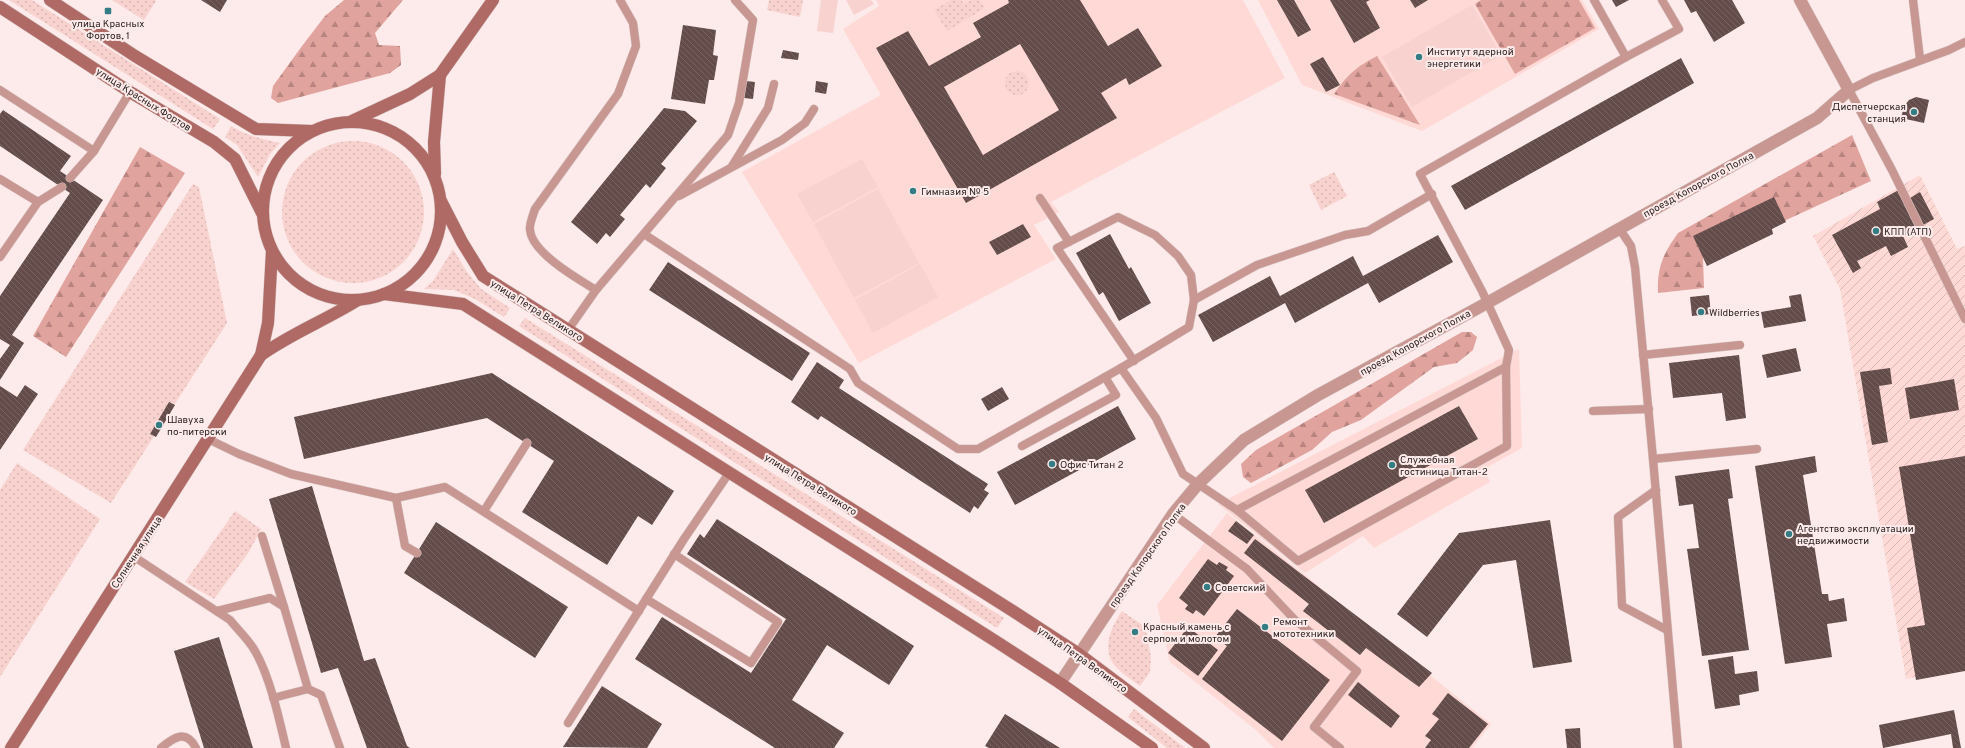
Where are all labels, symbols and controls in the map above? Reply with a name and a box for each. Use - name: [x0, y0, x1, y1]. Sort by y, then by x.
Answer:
- marker: улица Красных Фортов, 1: [103, 6, 113, 16]
- place label: улица Красных Фортов, 1: [72, 18, 144, 43]
- place label: Институт ядерной энергетики: [1427, 46, 1514, 71]
- marker: Институт ядерной энергетики: [1414, 52, 1424, 62]
- street label: улица Красных Фортов: [93, 66, 193, 135]
- place label: Диспетчерская станция: [1832, 101, 1906, 126]
- marker: Диспетчерская станция: [1909, 107, 1919, 117]
- street label: проезд Копорского Полка: [1641, 149, 1756, 221]
- marker: Гимназия № 5: [908, 186, 918, 196]
- place label: Гимназия № 5: [921, 186, 989, 199]
- marker: КПП (АТП): [1871, 226, 1881, 236]
- place label: КПП (АТП): [1884, 226, 1932, 239]
- street label: улица Петра Великого: [488, 277, 585, 345]
- street label: проезд Копорского Полка: [1358, 307, 1473, 379]
- marker: Wildberries: [1696, 307, 1706, 317]
- place label: Wildberries: [1709, 307, 1760, 320]
- place label: Шавуха по-питерски: [167, 414, 227, 439]
- marker: Шавуха по-питерски: [154, 420, 164, 430]
- street label: улица Петра Великого: [762, 451, 859, 519]
- place label: Служебная гостиница Титан-2: [1400, 454, 1488, 479]
- marker: Офис Титан 2: [1047, 459, 1057, 469]
- place label: Офис Титан 2: [1060, 459, 1124, 472]
- marker: Служебная гостиница Титан-2: [1387, 460, 1397, 470]
- street label: проезд Копорского Полка: [1107, 501, 1189, 611]
- street label: Солнечная улица: [109, 514, 165, 591]
- place label: Агентство эксплуатации недвижимости: [1797, 523, 1914, 548]
- marker: Агентство эксплуатации недвижимости: [1784, 529, 1794, 539]
- marker: Советский: [1202, 582, 1212, 592]
- place label: Советский: [1215, 582, 1265, 595]
- place label: Ремонт мототехники: [1273, 616, 1334, 641]
- place label: Красный камень с серпом и молотом: [1143, 621, 1230, 646]
- marker: Ремонт мототехники: [1260, 622, 1270, 632]
- street label: улица Петра Великого: [1035, 624, 1130, 696]
- marker: Красный камень с серпом и молотом: [1130, 627, 1140, 637]

